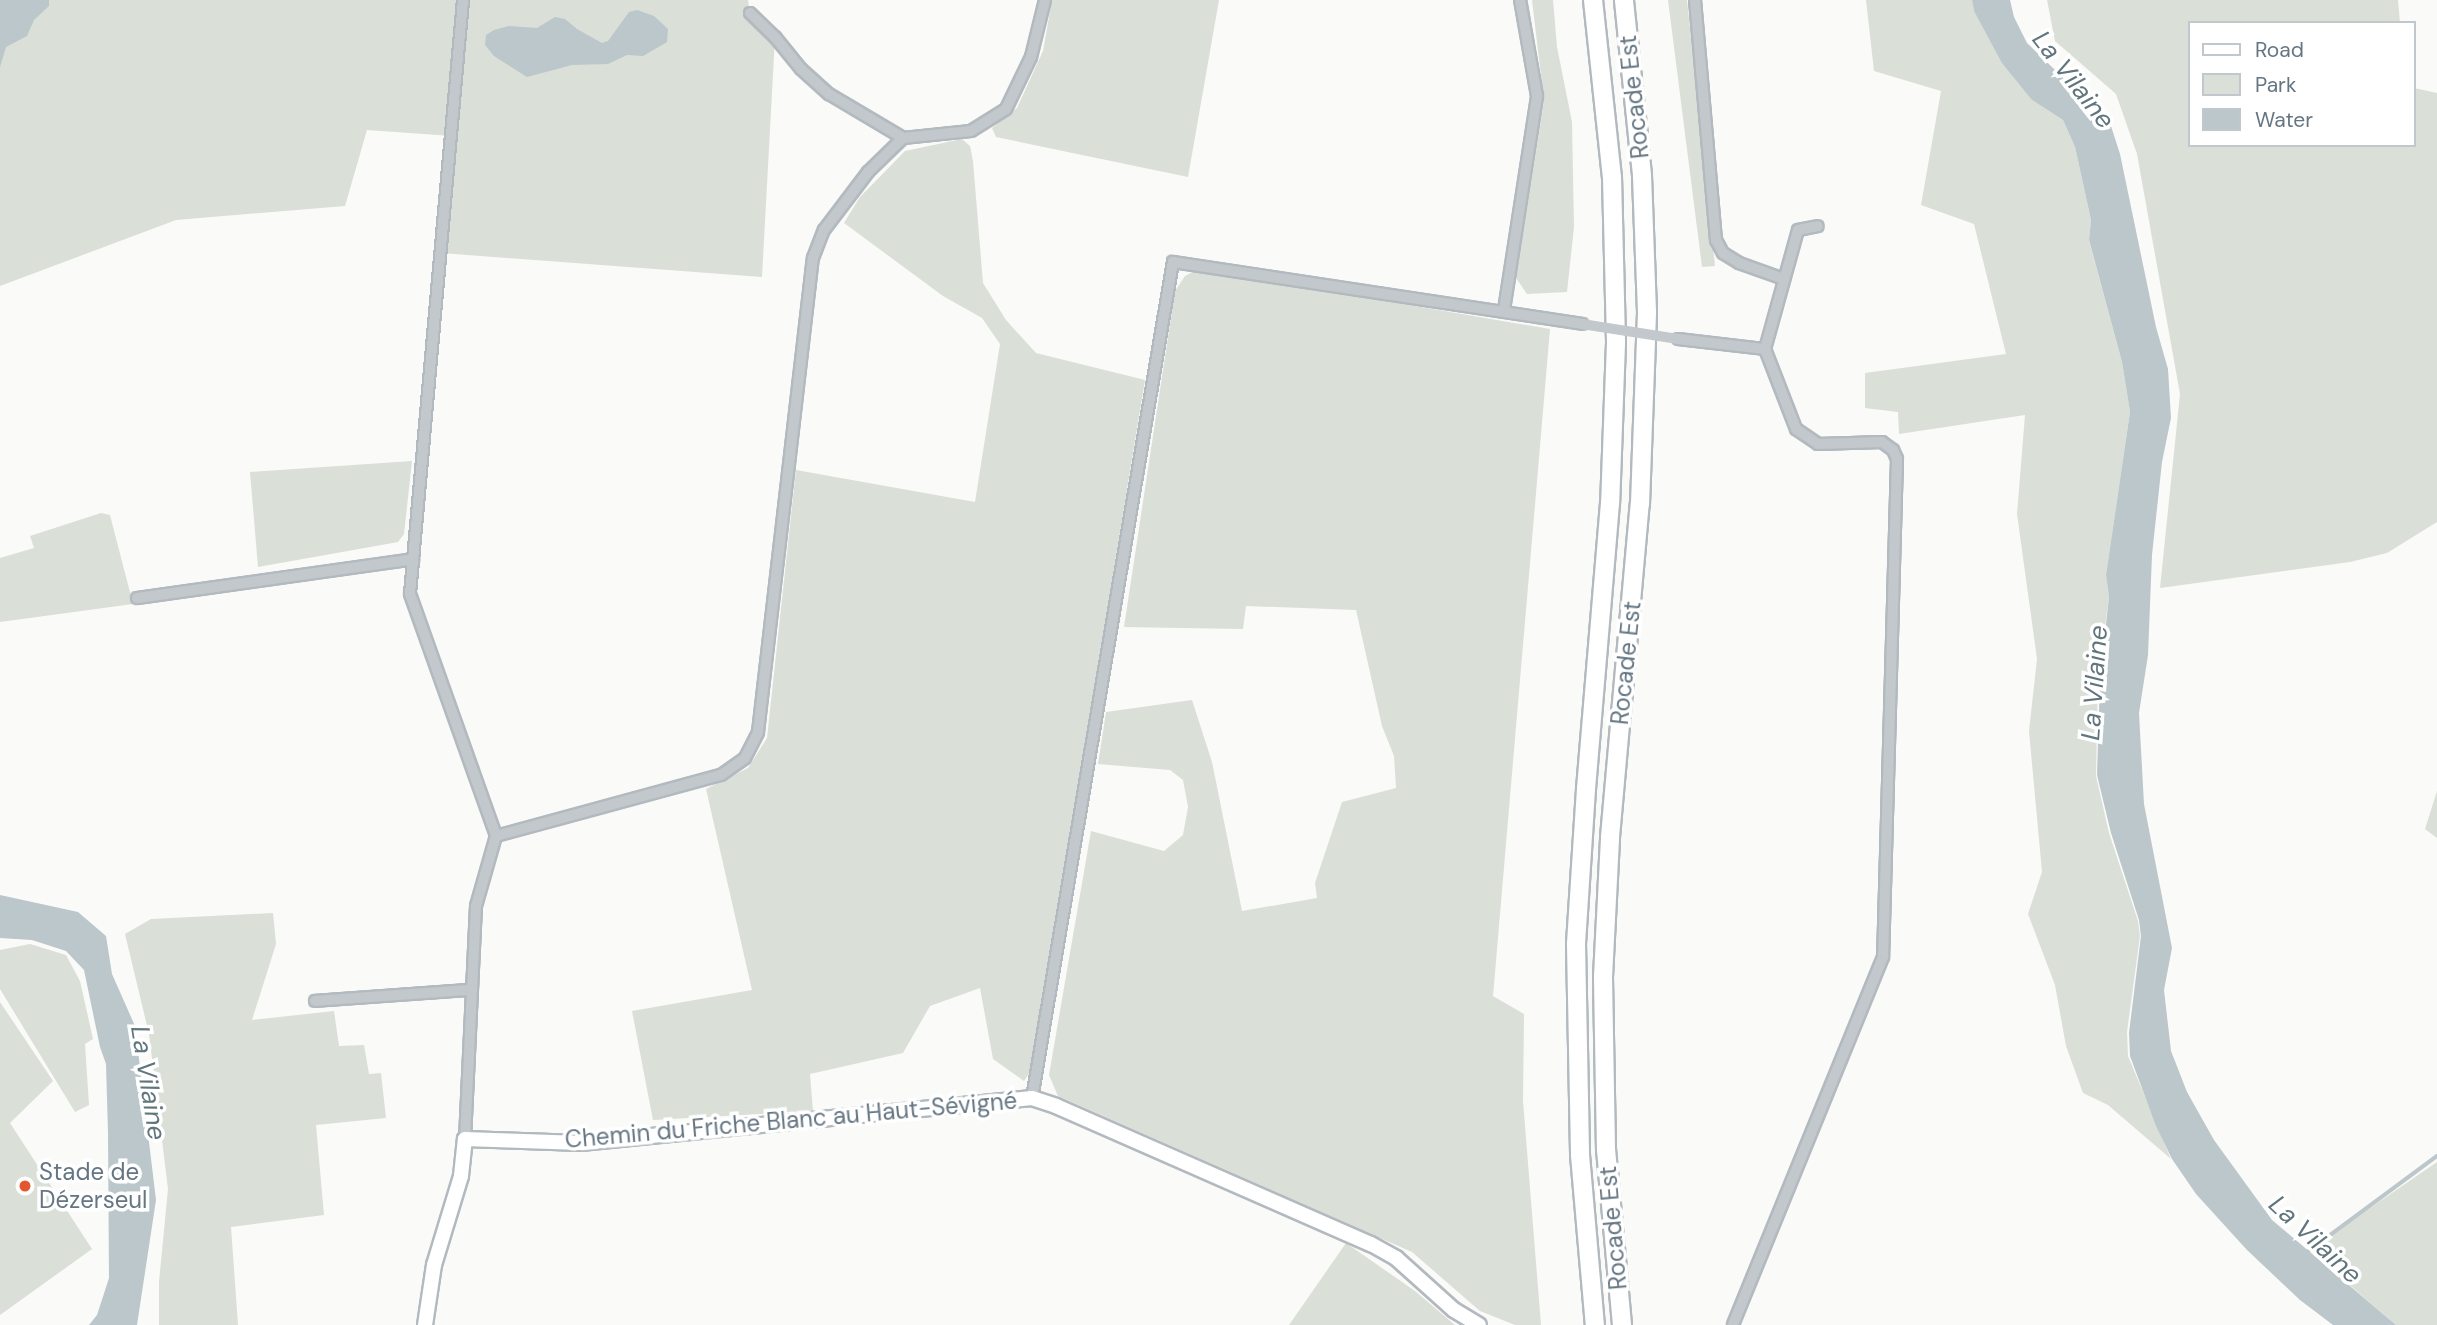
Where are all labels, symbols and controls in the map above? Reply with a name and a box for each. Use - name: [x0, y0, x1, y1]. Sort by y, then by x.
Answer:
- legend: [2188, 21, 2416, 147]
- water label: La Vilaine: [2025, 25, 2121, 135]
- street label: Rocade Est: [1613, 34, 1655, 160]
- text: Road: [2255, 36, 2304, 64]
- text: Park: [2255, 71, 2296, 99]
- text: Water: [2255, 106, 2313, 134]
- street label: Rocade Est: [1605, 600, 1647, 726]
- water label: La Vilaine: [2075, 624, 2115, 742]
- water label: La Vilaine: [124, 1024, 172, 1142]
- street label: Chemin du Friche Blanc au Haut-Sévigné: [564, 1086, 1018, 1154]
- place label: Stade de Dézerseul: [39, 1158, 147, 1214]
- street label: Rocade Est: [1593, 1165, 1633, 1291]
- marker: Stade de Dézerseul: [17, 1178, 33, 1194]
- water label: La Vilaine: [2262, 1189, 2368, 1291]

